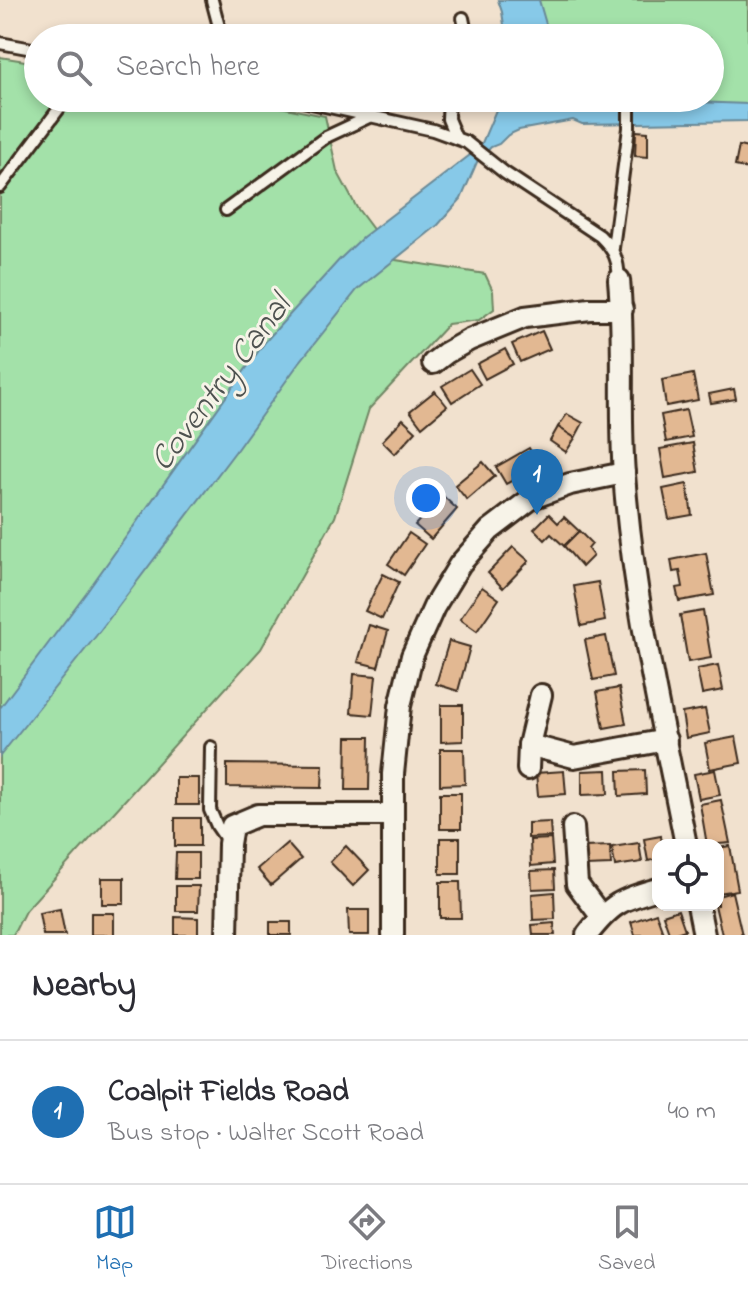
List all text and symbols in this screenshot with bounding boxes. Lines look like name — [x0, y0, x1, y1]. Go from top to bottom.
search box — [24, 24, 724, 112]
icon: search — [52, 46, 96, 90]
text: Search here — [116, 46, 260, 90]
water label: Coventry Canal — [139, 282, 308, 483]
pin: 1 — [511, 449, 563, 515]
your location — [406, 478, 446, 518]
map controls — [652, 839, 724, 911]
button: locate — [652, 839, 724, 911]
text: Nearby — [32, 962, 136, 1012]
text: Coalpit Fields Road — [108, 1071, 349, 1115]
text: 1 — [54, 1093, 62, 1131]
text: 40 m — [667, 1093, 716, 1131]
text: Bus stop · Walter Scott Road — [108, 1115, 424, 1153]
tab: Map — [93, 1200, 137, 1280]
tab: Directions — [322, 1200, 413, 1280]
tab: Saved — [598, 1200, 655, 1280]

